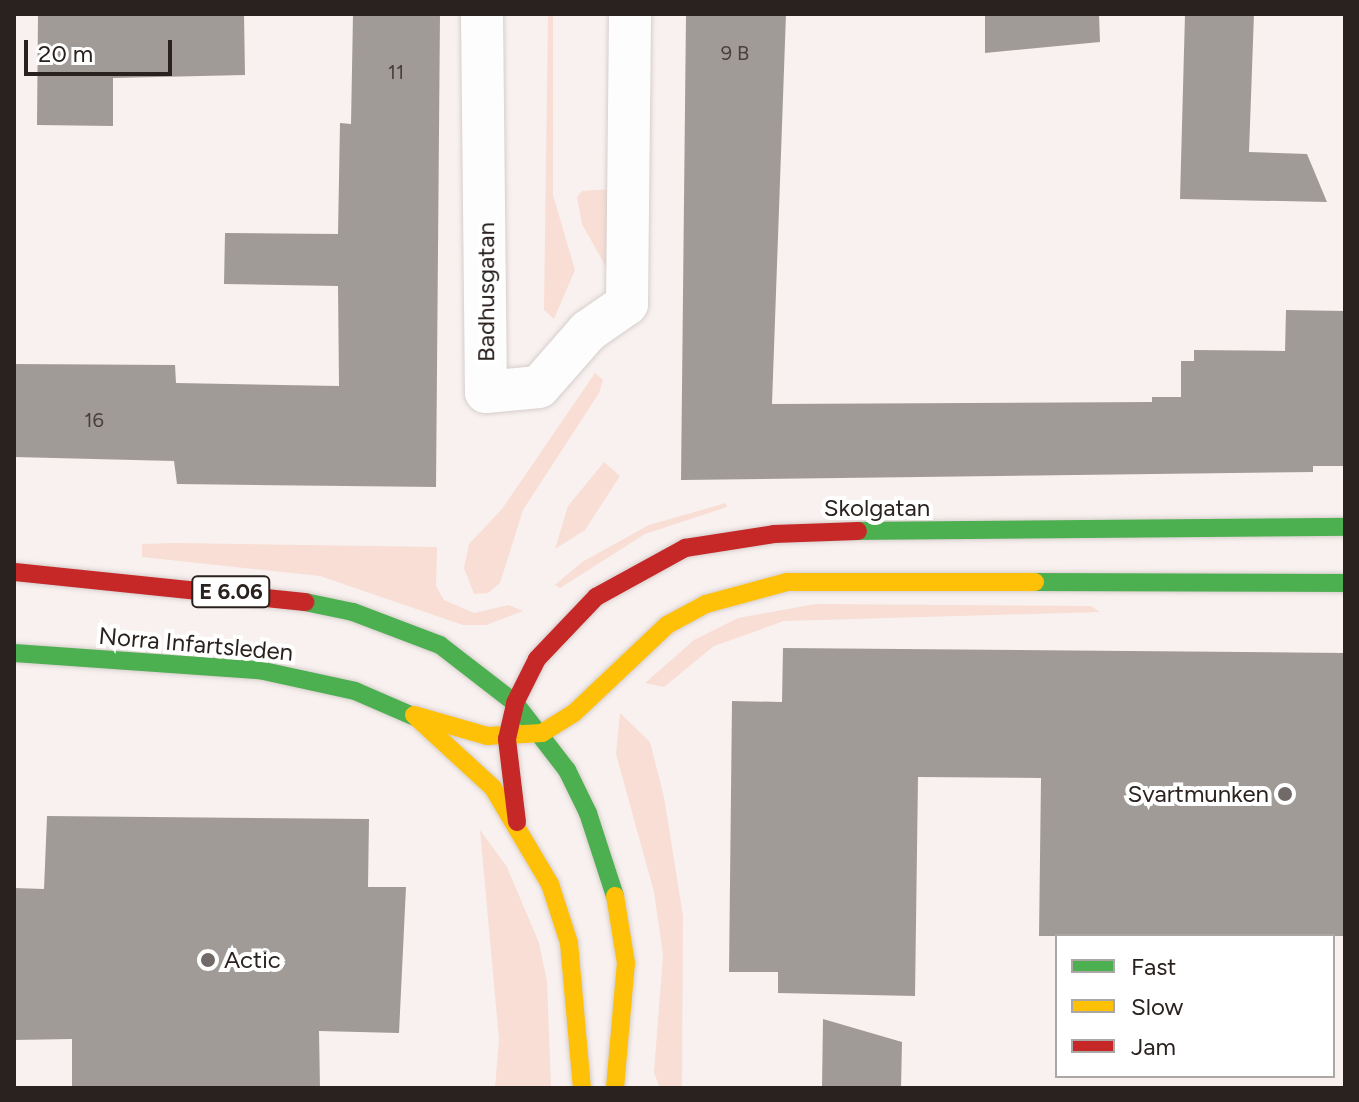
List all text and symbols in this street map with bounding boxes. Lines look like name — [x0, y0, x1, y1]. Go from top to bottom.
scale bar — [28, 24, 176, 74]
text: 20 m — [38, 39, 93, 68]
house number: 9 B — [721, 41, 749, 65]
house number: 11 — [388, 60, 404, 84]
street label: Badhusgatan — [472, 222, 500, 362]
house number: 16 — [84, 408, 104, 432]
street label: Skolgatan — [824, 494, 930, 522]
road number: E 6.06 — [191, 574, 271, 610]
street label: Norra Infartsleden — [98, 621, 294, 667]
place label: Svartmunken — [1128, 780, 1269, 808]
marker: Svartmunken — [1276, 785, 1294, 803]
legend — [1055, 934, 1335, 1078]
place label: Actic — [224, 946, 281, 974]
marker: Actic — [199, 951, 217, 969]
text: Fast — [1131, 952, 1176, 981]
text: Slow — [1131, 992, 1183, 1021]
text: Jam — [1131, 1032, 1176, 1061]

